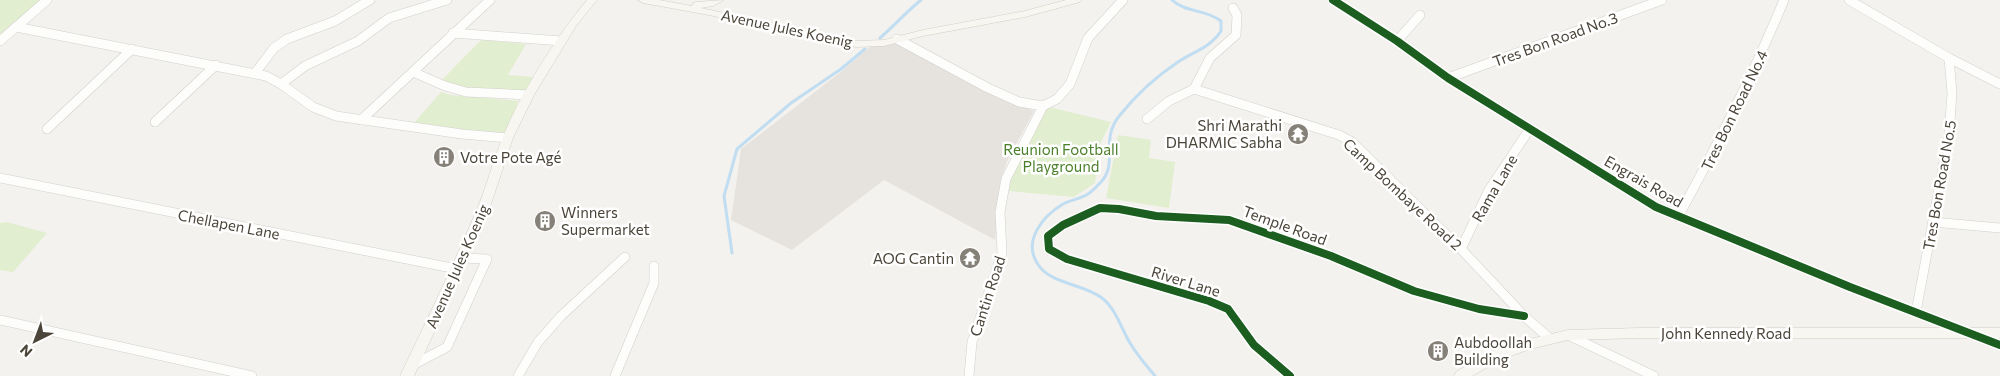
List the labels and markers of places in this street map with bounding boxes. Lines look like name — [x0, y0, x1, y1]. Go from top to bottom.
place label: Shri Marathi DHARMIC Sabha — [1166, 116, 1282, 151]
temple icon: Shri Marathi DHARMIC Sabha — [1286, 122, 1310, 146]
building icon: Votre Pote Agé — [432, 145, 456, 169]
place label: Votre Pote Agé — [460, 148, 562, 166]
place label: Winners Supermarket — [561, 203, 650, 238]
building icon: Winners Supermarket — [533, 209, 557, 233]
temple icon: AOG Cantin — [958, 246, 982, 270]
place label: AOG Cantin — [873, 249, 954, 267]
place label: Aubdoollah Building — [1454, 333, 1532, 368]
building icon: Aubdoollah Building — [1426, 339, 1450, 363]

